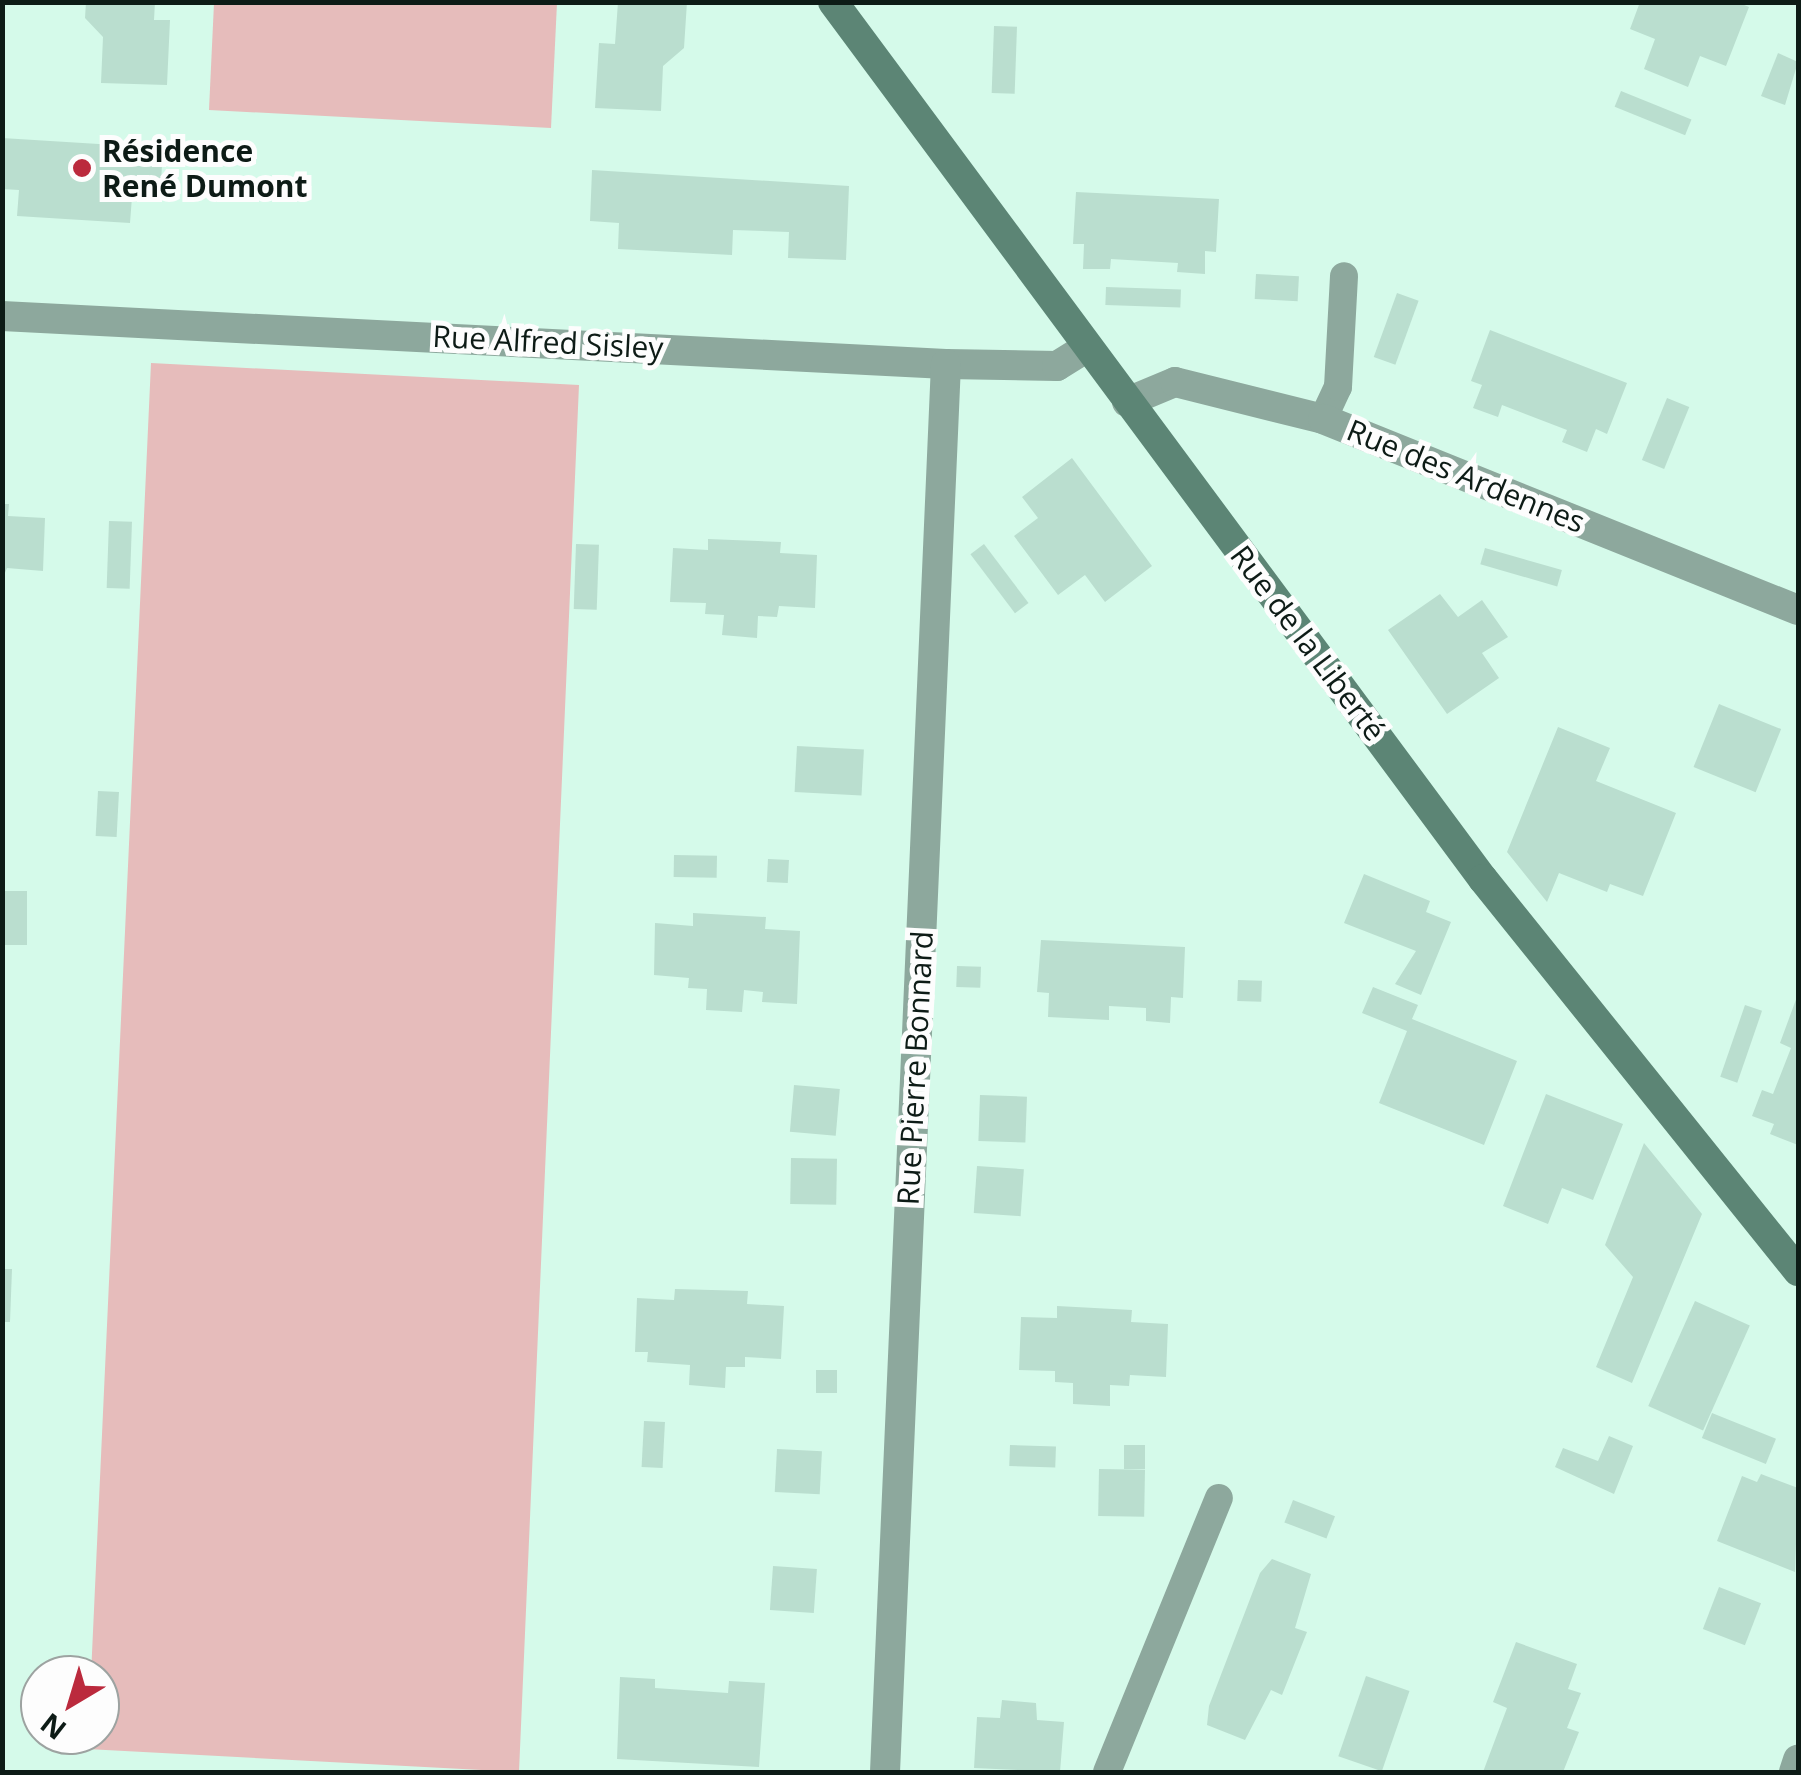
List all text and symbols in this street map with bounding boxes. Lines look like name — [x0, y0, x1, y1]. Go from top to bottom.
place label: Résidence René Dumont — [102, 133, 307, 204]
marker: Résidence René Dumont — [71, 157, 93, 179]
street label: Rue Alfred Sisley — [432, 318, 664, 366]
street label: Rue des Ardennes — [1342, 412, 1590, 540]
street label: Rue de la Liberté — [1223, 538, 1393, 748]
street label: Rue Pierre Bonnard — [890, 930, 940, 1206]
north arrow — [20, 1655, 120, 1755]
text: N — [32, 1705, 73, 1749]

